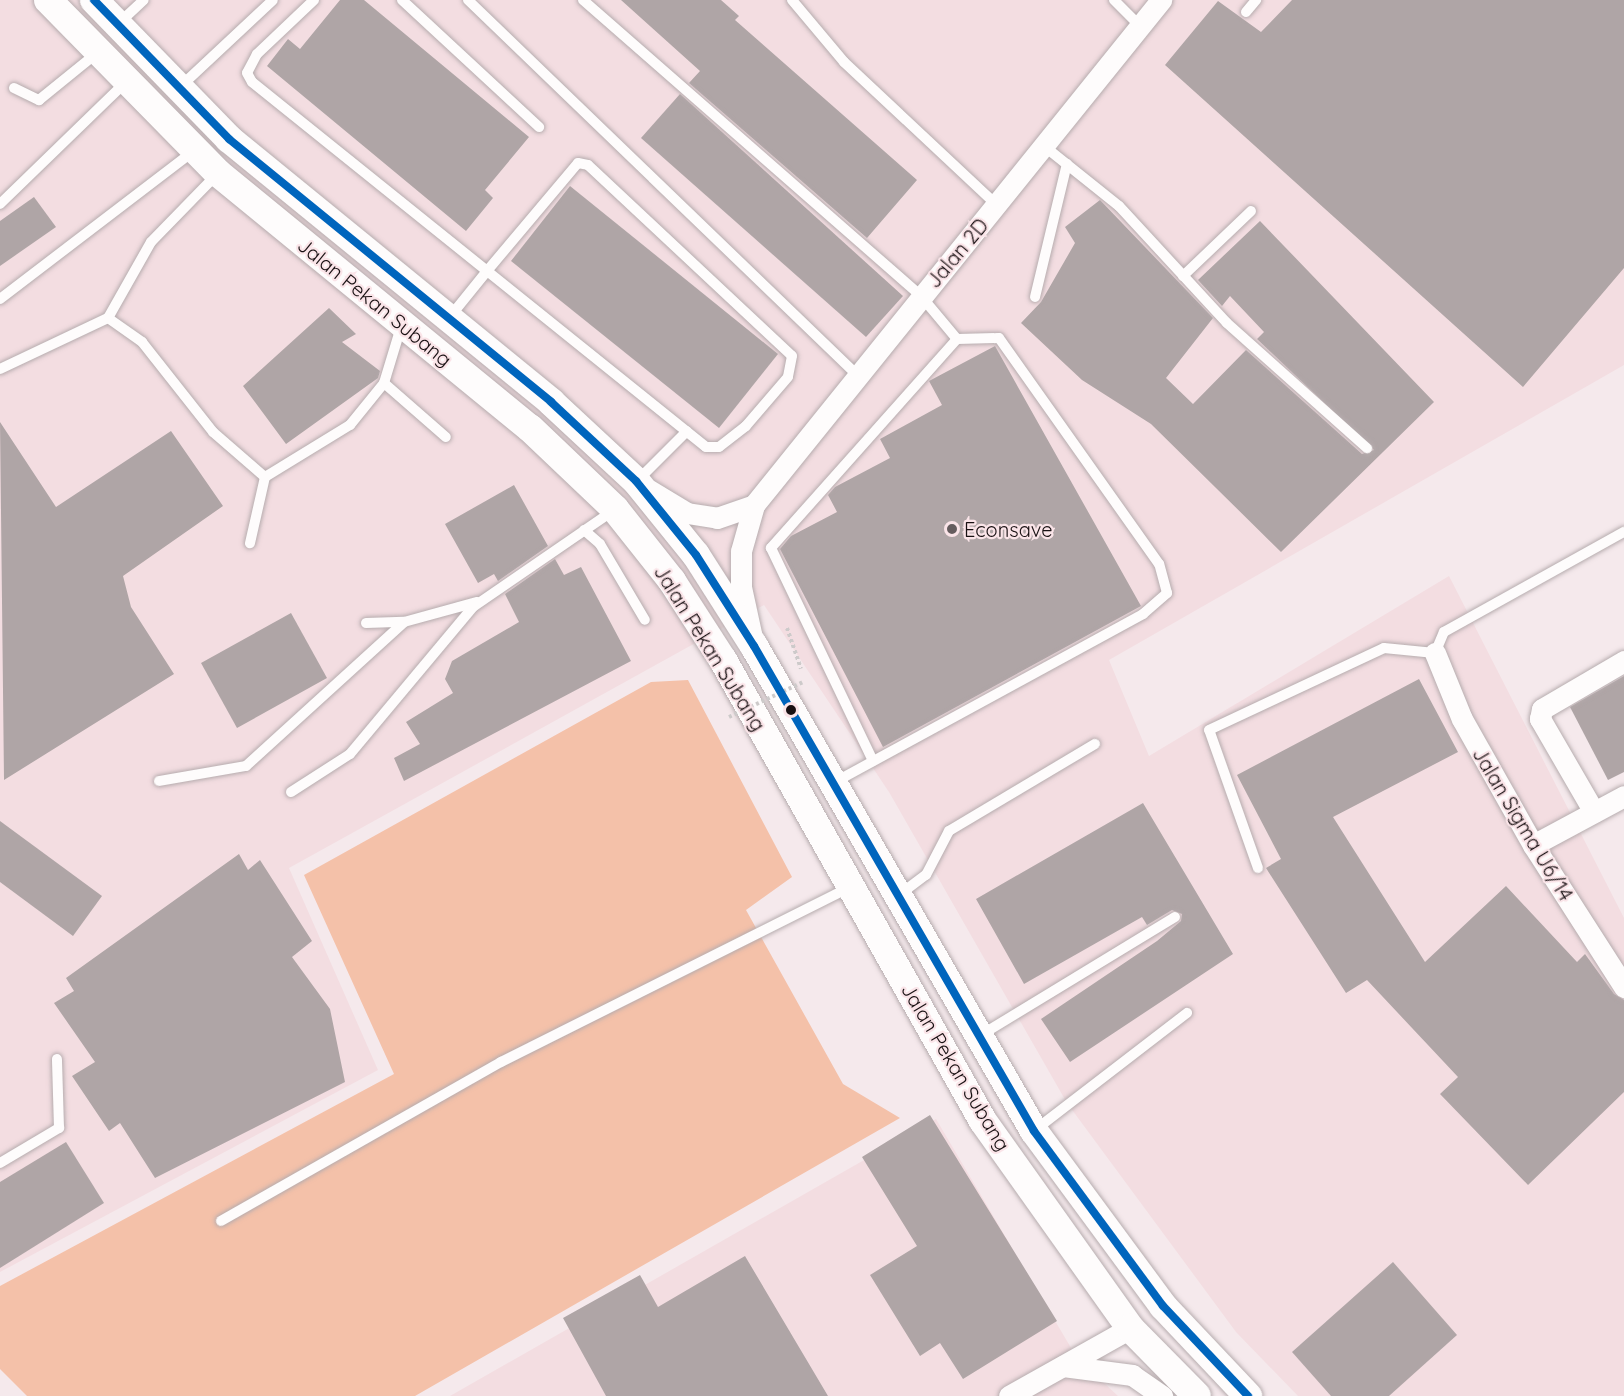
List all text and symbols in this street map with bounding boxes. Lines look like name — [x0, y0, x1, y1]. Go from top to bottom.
street label: Jalan 2D — [921, 214, 993, 292]
street label: Jalan Pekan Subang — [293, 233, 457, 371]
place label: Econsave — [964, 517, 1052, 541]
marker: Econsave — [945, 522, 959, 536]
street label: Jalan Pekan Subang — [649, 561, 771, 735]
unlabelled marker — [785, 704, 797, 716]
street label: Jalan Sigma U6/14 — [1468, 743, 1578, 905]
street label: Jalan Pekan Subang — [897, 979, 1015, 1155]

